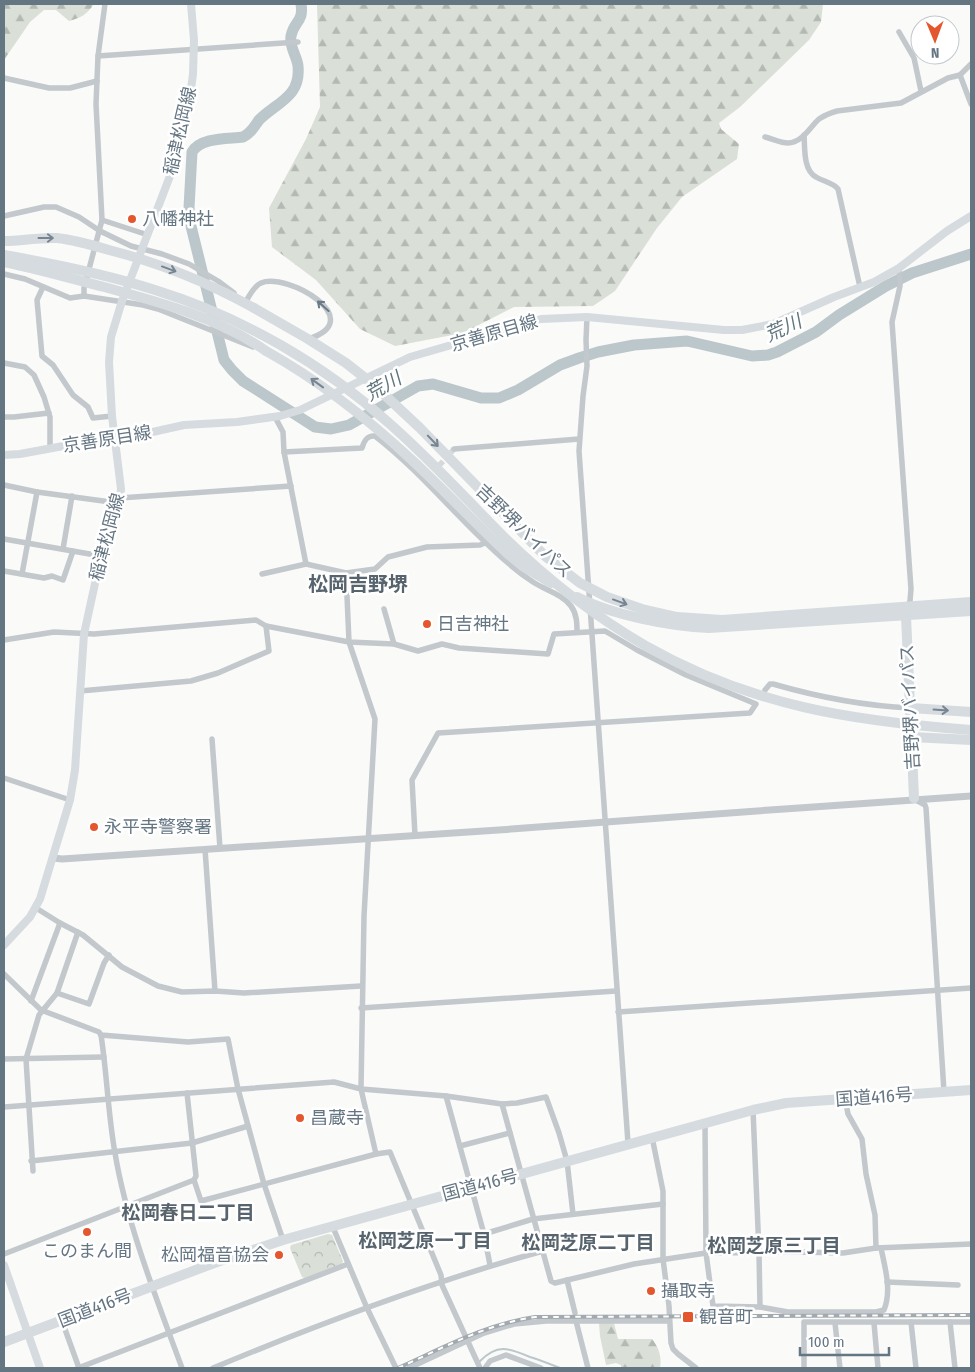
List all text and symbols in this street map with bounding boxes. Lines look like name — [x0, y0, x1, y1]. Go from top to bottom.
north arrow — [910, 15, 960, 65]
text: N — [931, 44, 940, 61]
street label: 稲津松岡線 — [159, 85, 201, 177]
place label: 八幡神社 — [142, 208, 214, 230]
marker: 八幡神社 — [126, 213, 138, 225]
one-way arrow — [38, 233, 54, 243]
one-way arrow — [160, 265, 176, 274]
one-way arrow — [316, 300, 329, 311]
water label: 荒川 — [761, 309, 807, 346]
street label: 京善原目線 — [448, 310, 540, 356]
water label: 荒川 — [361, 366, 407, 405]
one-way arrow — [311, 377, 325, 388]
street label: 京善原目線 — [61, 421, 153, 457]
one-way arrow — [426, 435, 439, 447]
street label: 吉野堺バイパス — [471, 479, 577, 583]
street label: 稲津松岡線 — [85, 491, 129, 583]
district label: 松岡吉野堺 — [308, 572, 408, 596]
one-way arrow — [612, 598, 628, 607]
place label: 日吉神社 — [437, 613, 509, 635]
marker: 日吉神社 — [421, 618, 433, 630]
street label: 吉野堺バイパス — [896, 644, 924, 770]
one-way arrow — [933, 705, 949, 715]
place label: 永平寺警察署 — [104, 816, 212, 838]
marker: 永平寺警察署 — [88, 821, 100, 833]
street label: 国道416号 — [834, 1083, 914, 1111]
place label: 昌蔵寺 — [310, 1107, 364, 1129]
marker: 昌蔵寺 — [294, 1112, 306, 1124]
street label: 国道416号 — [440, 1164, 520, 1206]
district label: 松岡春日二丁目 — [121, 1201, 255, 1224]
marker: このまん間 — [81, 1226, 93, 1238]
district label: 松岡芝原一丁目 — [358, 1229, 492, 1252]
district label: 松岡芝原二丁目 — [521, 1231, 655, 1254]
district label: 松岡芝原三丁目 — [707, 1234, 841, 1257]
place label: このまん間 — [42, 1240, 132, 1262]
place label: 松岡福音協会 — [161, 1244, 269, 1266]
marker: 松岡福音協会 — [273, 1249, 285, 1261]
place label: 攝取寺 — [661, 1280, 715, 1302]
street label: 国道416号 — [55, 1284, 135, 1332]
marker: 攝取寺 — [645, 1285, 657, 1297]
place label: 観音町 — [699, 1306, 753, 1328]
marker: 観音町 — [681, 1310, 695, 1324]
scale bar — [800, 1324, 889, 1356]
text: 100 m — [808, 1333, 845, 1351]

